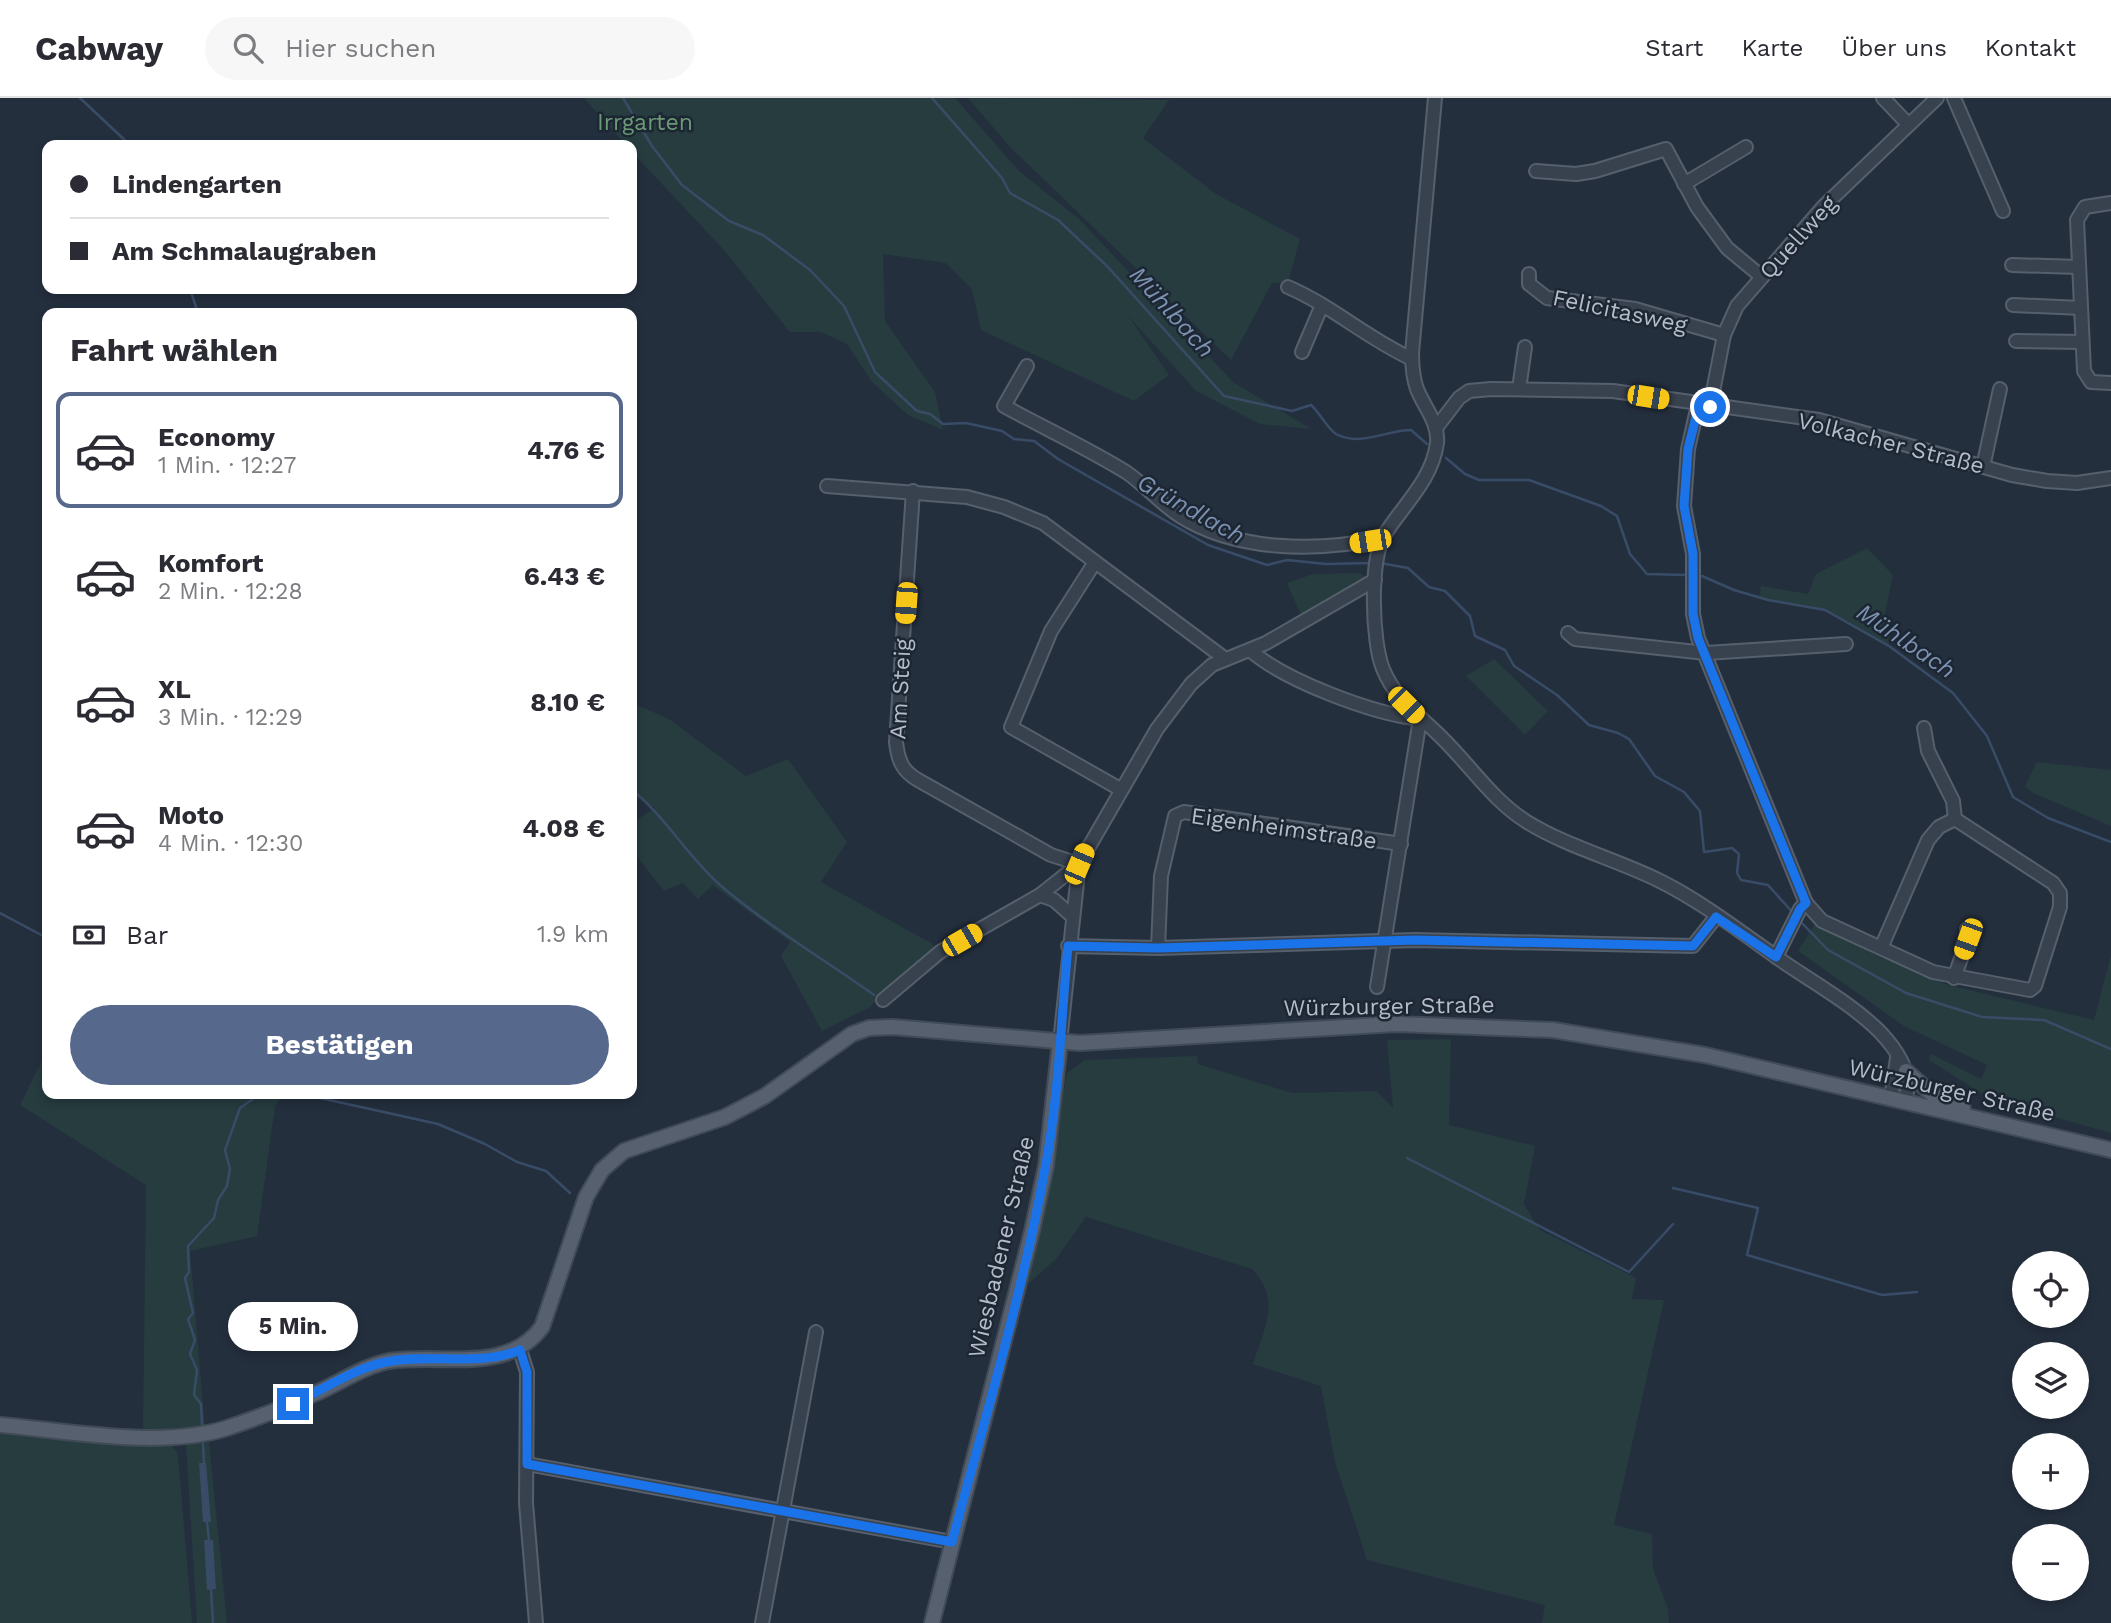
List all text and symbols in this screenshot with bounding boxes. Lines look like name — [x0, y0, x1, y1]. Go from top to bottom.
search box — [205, 17, 695, 80]
text: Cabway — [35, 29, 163, 68]
icon: search — [229, 29, 267, 67]
text: Hier suchen — [285, 33, 436, 63]
text: Start — [1645, 34, 1703, 62]
text: Karte — [1741, 34, 1803, 62]
text: Über uns — [1841, 34, 1947, 62]
text: Kontakt — [1985, 34, 2076, 62]
park label: Irrgarten — [597, 109, 693, 136]
text: Lindengarten — [112, 169, 282, 199]
street label: Quellweg — [1754, 190, 1843, 285]
text: Am Schmalaugraben — [112, 236, 377, 266]
water label: Mühlbach — [1124, 261, 1220, 363]
street label: Felicitasweg — [1550, 284, 1690, 339]
text: Fahrt wählen — [70, 331, 278, 369]
car — [1626, 383, 1671, 411]
route start — [1694, 391, 1726, 423]
street label: Volkacher Straße — [1795, 407, 1987, 480]
icon: car — [74, 419, 137, 482]
text: Economy — [158, 422, 275, 452]
text: 4.76 € — [527, 435, 605, 465]
text: 1 Min. · 12:27 — [158, 452, 296, 479]
water label: Gründlach — [1132, 468, 1250, 550]
car — [1348, 527, 1393, 555]
icon: car — [74, 545, 137, 608]
text: Komfort — [158, 548, 263, 578]
text: 6.43 € — [524, 561, 605, 591]
text: 2 Min. · 12:28 — [158, 578, 303, 605]
car — [895, 581, 918, 625]
water label: Mühlbach — [1851, 598, 1961, 684]
street label: Am Steig — [884, 637, 917, 740]
icon: car — [74, 671, 137, 734]
text: XL — [158, 674, 191, 704]
car — [1384, 683, 1429, 727]
text: 8.10 € — [530, 687, 605, 717]
text: 3 Min. · 12:29 — [158, 704, 303, 731]
icon: car — [74, 797, 137, 860]
text: Moto — [158, 800, 224, 830]
street label: Eigenheimstraße — [1189, 802, 1379, 855]
text: 4.08 € — [522, 813, 605, 843]
text: 4 Min. · 12:30 — [158, 830, 303, 857]
car — [1062, 841, 1097, 887]
icon: cash — [70, 916, 108, 954]
car — [1951, 916, 1986, 962]
text: Bar — [126, 920, 168, 950]
car — [939, 920, 986, 960]
text: 1.9 km — [537, 921, 609, 948]
street label: Würzburger Straße — [1283, 991, 1495, 1022]
button: Bestätigen — [70, 1005, 609, 1085]
street label: Würzburger Straße — [1846, 1054, 2058, 1127]
street label: Wiesbadener Straße — [963, 1134, 1040, 1361]
map controls — [2012, 1251, 2089, 1601]
button: locate — [2012, 1251, 2089, 1328]
callout: 5 Min. — [228, 1302, 358, 1352]
text: 5 Min. — [259, 1313, 327, 1340]
button: layers — [2012, 1342, 2089, 1419]
route end — [277, 1388, 309, 1420]
button: + — [2012, 1433, 2089, 1510]
button: − — [2012, 1524, 2089, 1601]

